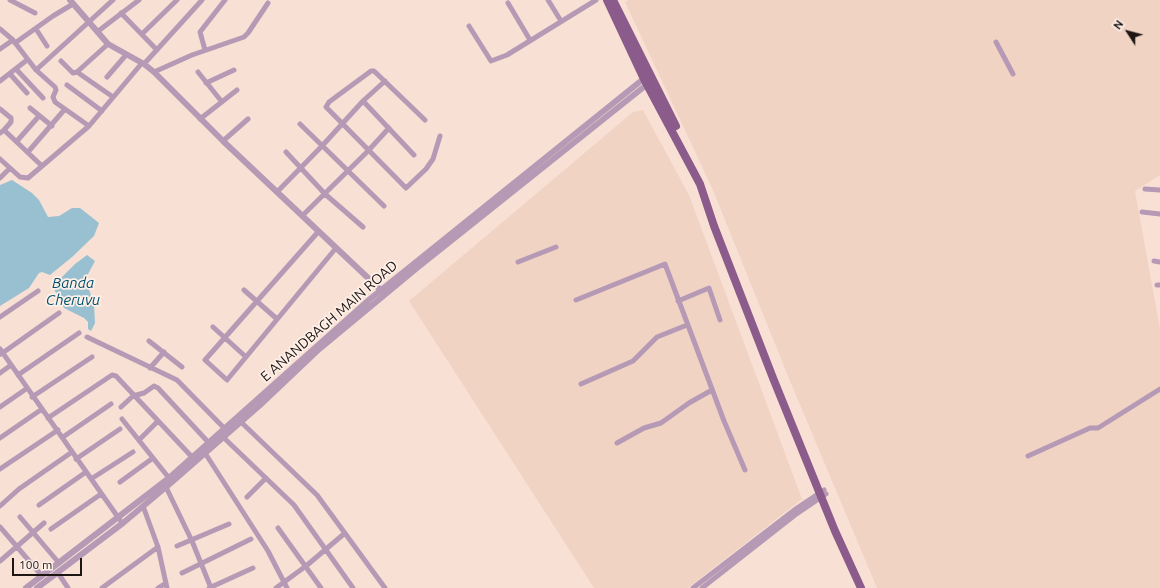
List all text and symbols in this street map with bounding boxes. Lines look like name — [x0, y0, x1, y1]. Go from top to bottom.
north arrow — [1108, 12, 1148, 52]
text: N — [1111, 18, 1126, 32]
street label: E ANANDBAGH MAIN ROAD — [257, 257, 401, 385]
water label: Banda Cheruvu — [46, 274, 100, 309]
scale bar — [14, 550, 84, 576]
text: 100 m — [19, 558, 52, 571]

